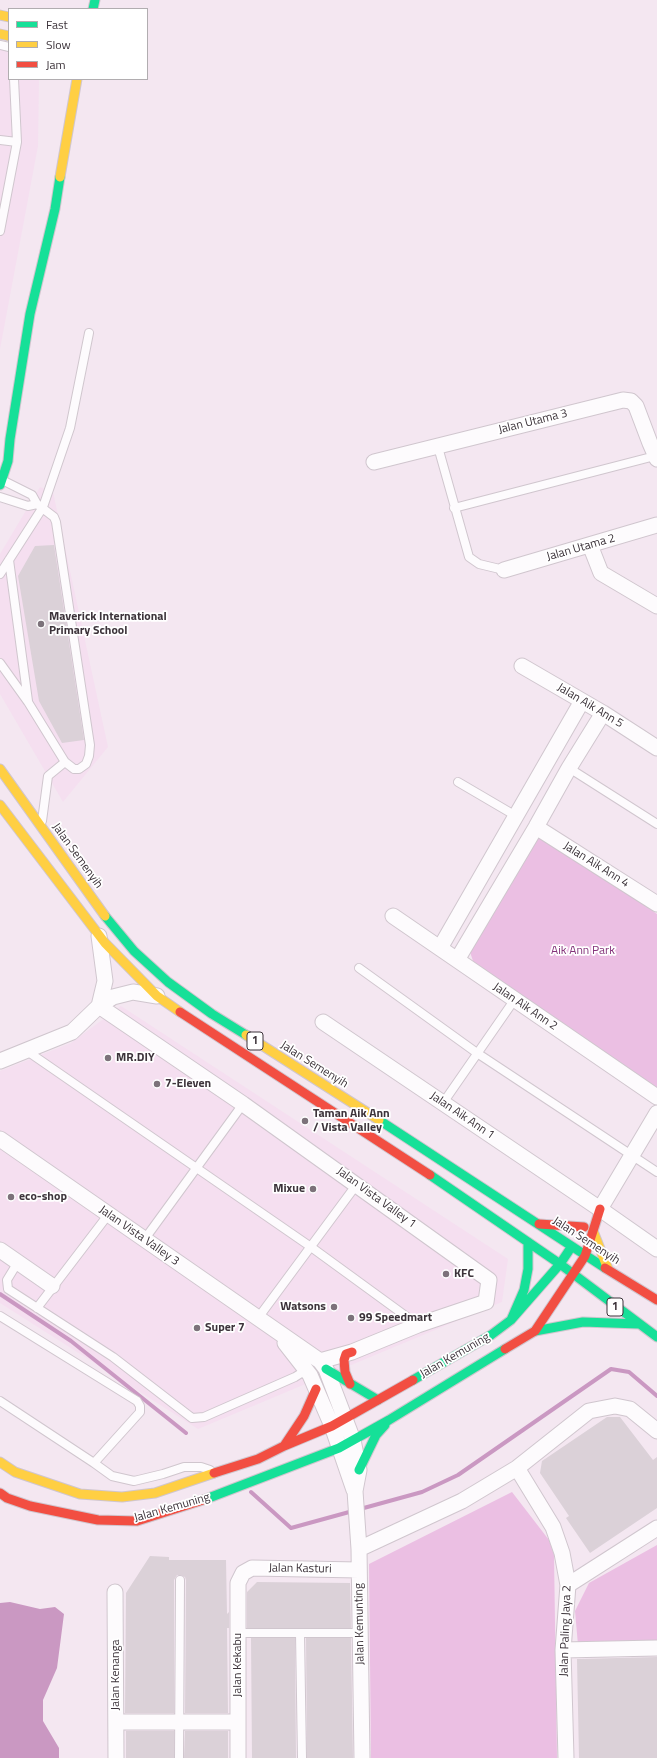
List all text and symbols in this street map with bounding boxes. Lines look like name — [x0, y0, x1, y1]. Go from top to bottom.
legend — [8, 8, 148, 80]
text: Fast — [46, 15, 68, 34]
text: Slow — [46, 35, 71, 54]
text: Jam — [46, 55, 66, 74]
street label: Jalan Utama 3 — [497, 406, 569, 438]
street label: Jalan Utama 2 — [545, 531, 617, 565]
place label: Maverick International Primary School — [49, 610, 167, 638]
marker: Maverick International Primary School — [36, 619, 46, 629]
street label: Jalan Aik Ann 5 — [554, 681, 626, 731]
street label: Jalan Semenyih — [48, 821, 106, 891]
street label: Jalan Aik Ann 4 — [560, 839, 632, 891]
park label: Aik Ann Park — [551, 944, 615, 958]
street label: Jalan Aik Ann 2 — [490, 980, 560, 1034]
road number: 1 — [247, 1032, 263, 1050]
street label: Jalan Semenyih — [277, 1038, 351, 1092]
place label: MR.DIY — [116, 1051, 155, 1065]
marker: MR.DIY — [103, 1053, 113, 1063]
place label: 7-Eleven — [165, 1077, 211, 1091]
marker: 7-Eleven — [152, 1079, 162, 1089]
street label: Jalan Aik Ann 1 — [427, 1089, 497, 1143]
place label: Taman Aik Ann / Vista Valley — [313, 1107, 390, 1135]
marker: Taman Aik Ann / Vista Valley — [300, 1116, 310, 1126]
street label: Jalan Vista Valley 1 — [333, 1164, 419, 1232]
place label: Mixue — [273, 1182, 305, 1196]
marker: Mixue — [308, 1184, 318, 1194]
place label: eco-shop — [19, 1190, 67, 1204]
marker: eco-shop — [6, 1192, 16, 1202]
street label: Jalan Vista Valley 3 — [96, 1203, 182, 1269]
street label: Jalan Semenyih — [550, 1214, 622, 1268]
place label: KFC — [454, 1267, 474, 1281]
marker: KFC — [441, 1269, 451, 1279]
road number: 1 — [607, 1298, 623, 1316]
place label: Watsons — [280, 1300, 326, 1314]
marker: Watsons — [329, 1302, 339, 1312]
place label: 99 Speedmart — [359, 1311, 432, 1325]
marker: 99 Speedmart — [346, 1313, 356, 1323]
place label: Super 7 — [205, 1321, 245, 1335]
marker: Super 7 — [192, 1323, 202, 1333]
street label: Jalan Kemuning — [418, 1330, 492, 1382]
street label: Jalan Kemuning — [132, 1490, 212, 1526]
street label: Jalan Kasturi — [268, 1561, 332, 1577]
street label: Jalan Kemunting — [352, 1583, 368, 1665]
street label: Jalan Paling Jaya 2 — [557, 1585, 575, 1677]
street label: Jalan Kekabu — [231, 1633, 245, 1697]
street label: Jalan Kenanga — [109, 1639, 123, 1711]

